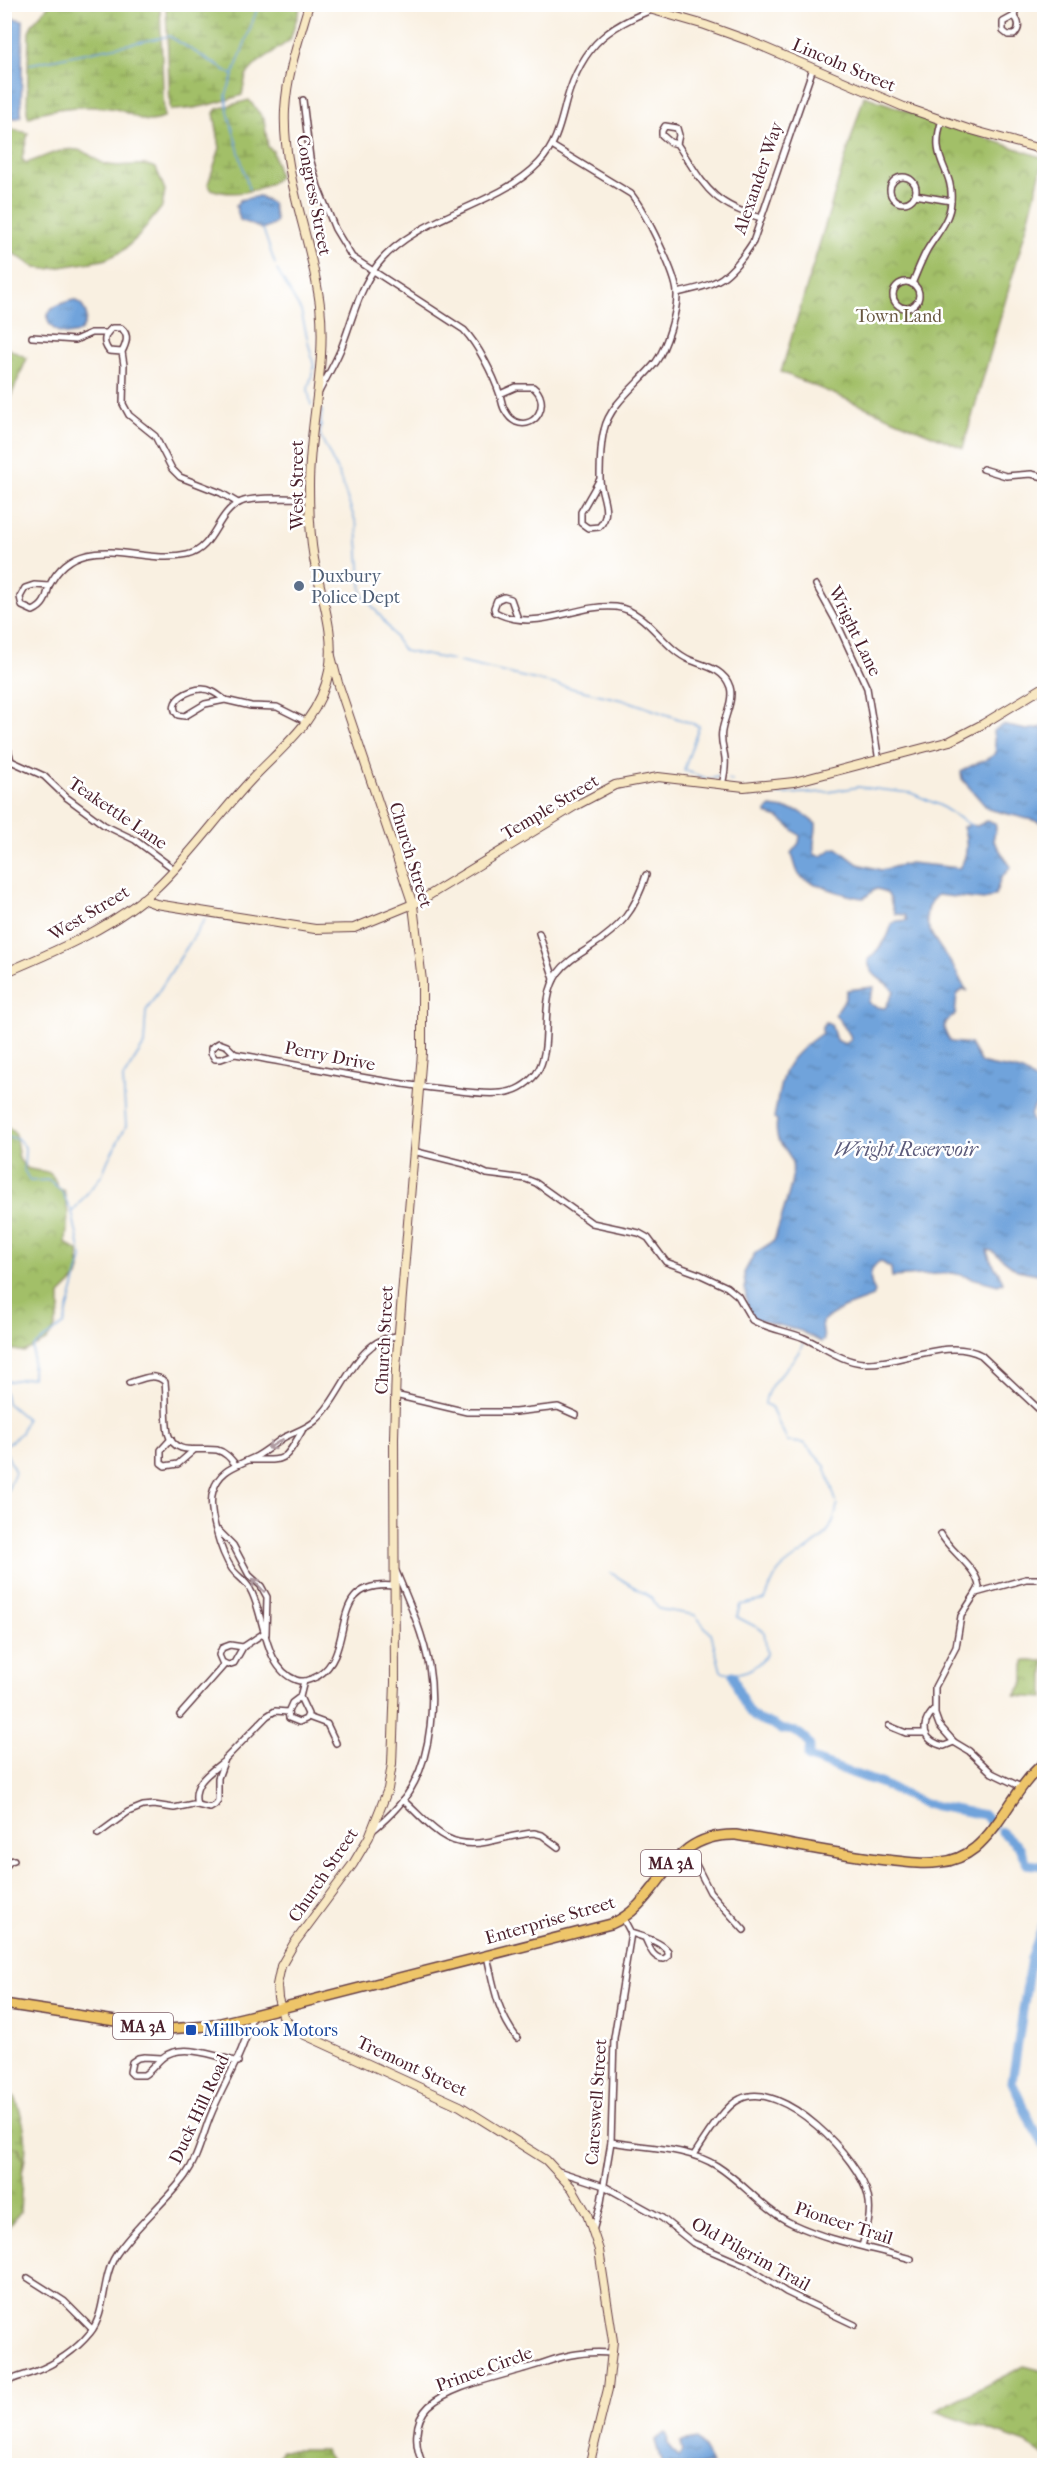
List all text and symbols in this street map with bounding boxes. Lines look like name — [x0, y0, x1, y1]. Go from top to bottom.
street label: Lincoln Street — [789, 34, 899, 97]
street label: Alexander Way — [729, 118, 788, 238]
street label: Congress Street — [292, 133, 336, 258]
park label: Town Land — [856, 306, 942, 327]
street label: West Street — [287, 440, 308, 531]
place label: Duxbury Police Dept — [311, 566, 401, 608]
marker: Duxbury Police Dept — [292, 579, 306, 593]
street label: Wright Lane — [823, 582, 885, 680]
street label: Temple Street — [498, 770, 603, 845]
street label: Teakettle Lane — [64, 773, 171, 854]
street label: Church Street — [385, 800, 437, 911]
street label: West Street — [44, 881, 134, 946]
street label: Perry Drive — [283, 1037, 377, 1076]
water label: Wright Reservoir — [834, 1138, 980, 1161]
street label: Church Street — [371, 1284, 398, 1395]
one-way arrow — [267, 1438, 284, 1450]
one-way arrow — [250, 1577, 265, 1592]
street label: Church Street — [284, 1824, 363, 1926]
road number: MA 3A — [641, 1850, 701, 1876]
street label: Enterprise Street — [483, 1892, 618, 1949]
road number: MA 3A — [113, 2013, 173, 2039]
place label: Millbrook Motors — [203, 2020, 338, 2041]
marker: Millbrook Motors — [184, 2023, 198, 2037]
street label: Tremont Street — [353, 2032, 471, 2101]
street label: Careswell Street — [582, 2038, 611, 2166]
street label: Duck Hill Road — [165, 2051, 234, 2167]
street label: Pioneer Trail — [792, 2198, 896, 2249]
street label: Old Pilgrim Trail — [688, 2213, 814, 2296]
street label: Prince Circle — [433, 2342, 535, 2397]

